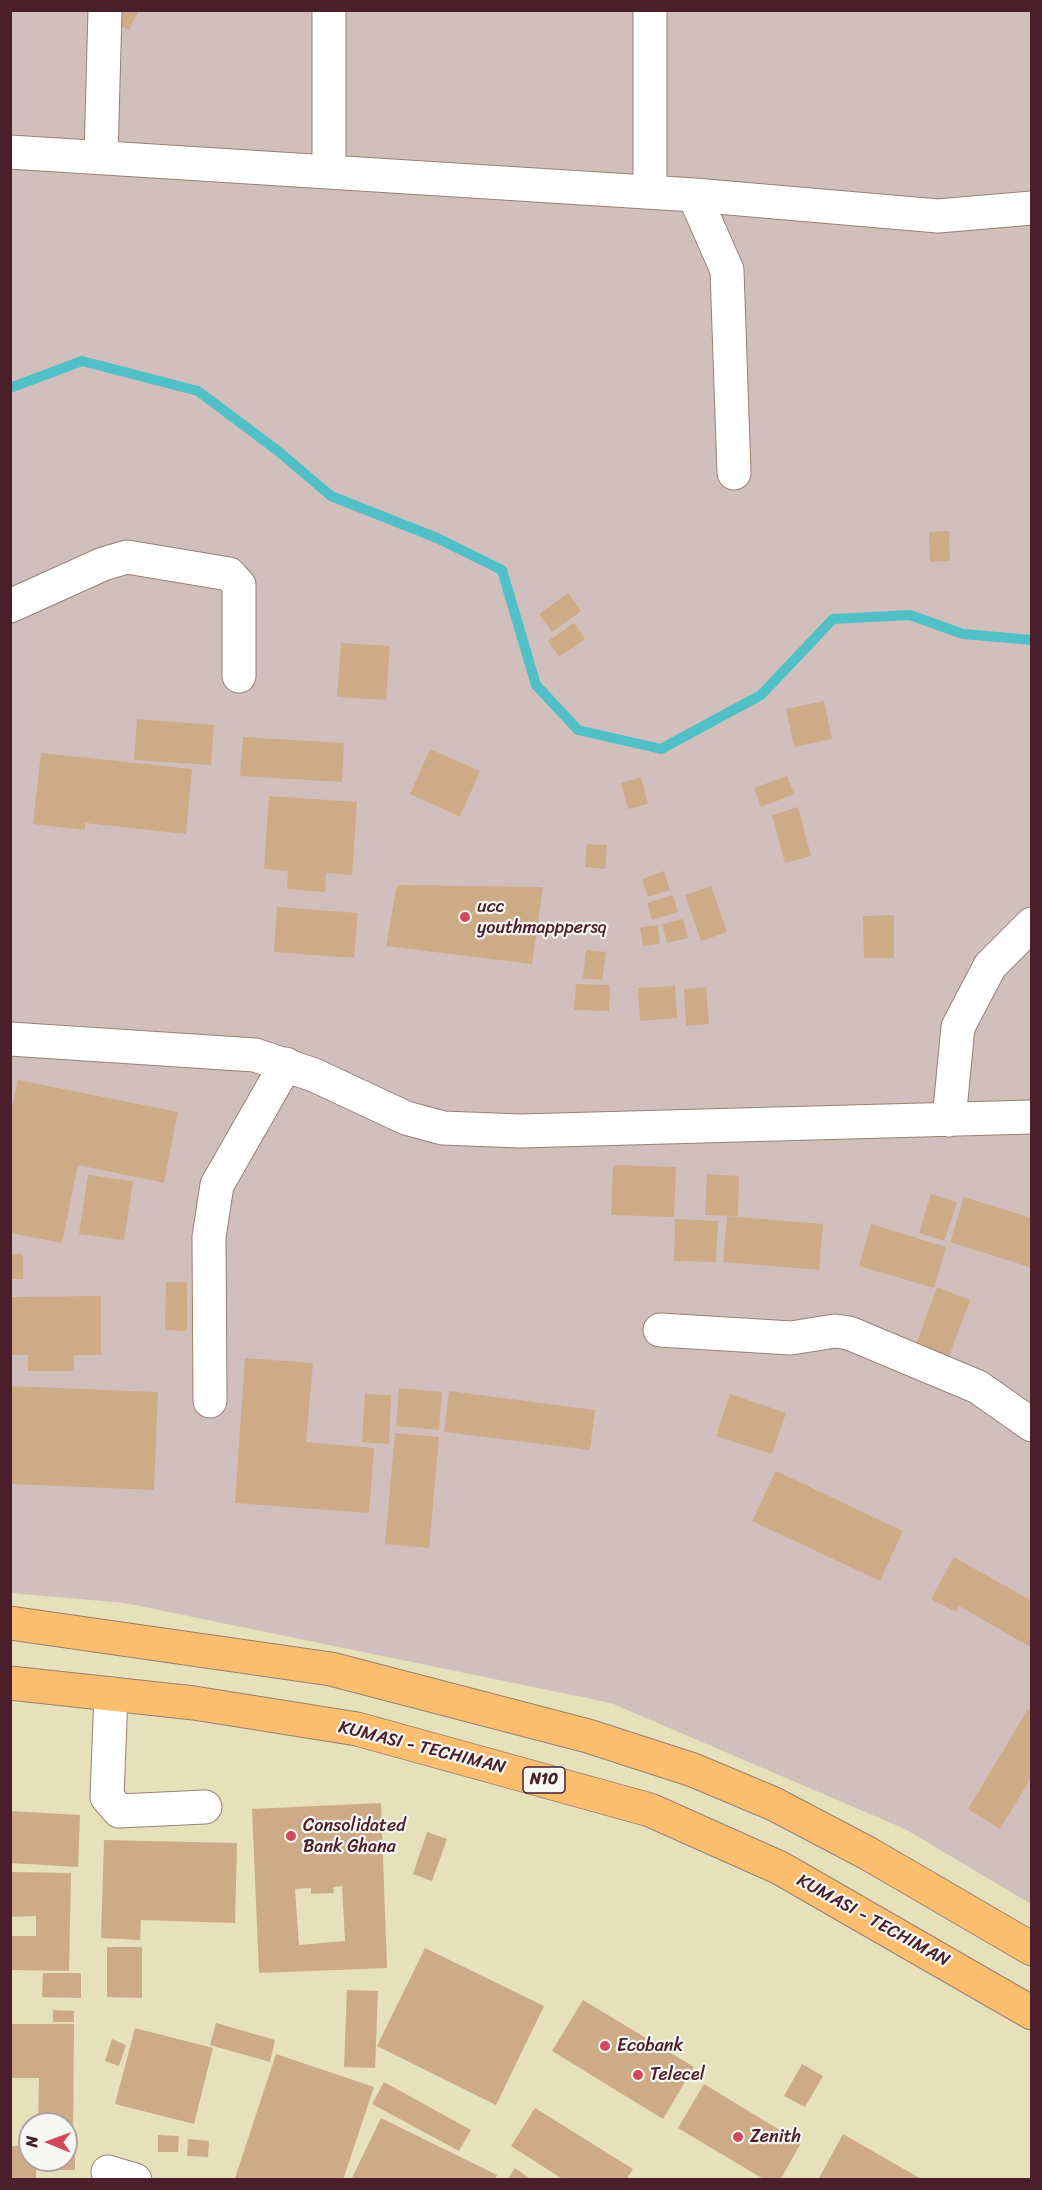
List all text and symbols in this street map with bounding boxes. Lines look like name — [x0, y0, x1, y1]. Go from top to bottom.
place label: ucc youthmapppersq — [477, 896, 607, 938]
marker: ucc youthmapppersq — [458, 910, 472, 924]
street label: KUMASI - TECHIMAN — [336, 1717, 508, 1779]
road number: N10 — [523, 1767, 565, 1793]
place label: Consolidated Bank Ghana — [303, 1815, 406, 1858]
marker: Consolidated Bank Ghana — [284, 1829, 298, 1843]
street label: KUMASI - TECHIMAN — [793, 1870, 953, 1972]
place label: Ecobank — [617, 2035, 683, 2057]
marker: Ecobank — [598, 2039, 612, 2053]
place label: Telecel — [650, 2064, 705, 2086]
marker: Telecel — [631, 2068, 645, 2082]
north arrow — [18, 2112, 78, 2172]
place label: Zenith — [750, 2126, 801, 2148]
marker: Zenith — [731, 2130, 745, 2144]
text: N — [17, 2136, 46, 2148]

